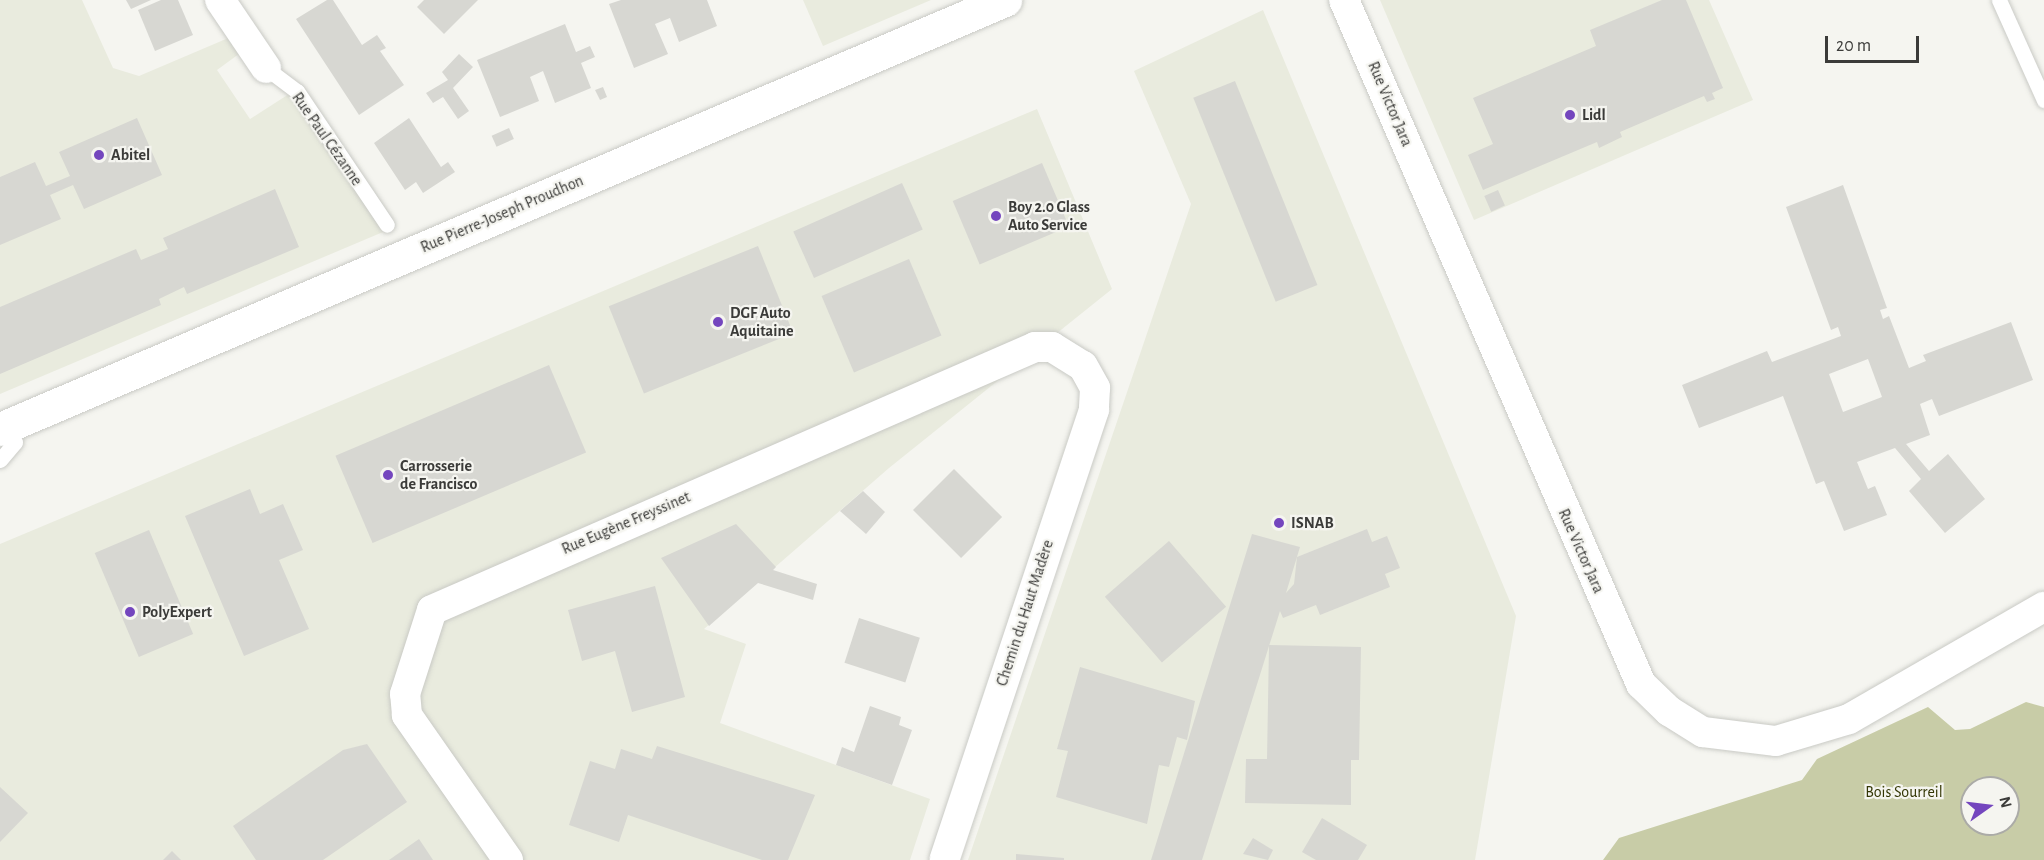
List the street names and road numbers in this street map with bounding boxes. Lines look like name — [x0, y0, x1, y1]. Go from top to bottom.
street label: Rue Victor Jara — [1363, 59, 1417, 149]
street label: Rue Paul Cézanne — [288, 89, 366, 189]
street label: Rue Pierre-Joseph Proudhon — [418, 171, 586, 257]
street label: Rue Eugène Freyssinet — [559, 487, 693, 559]
street label: Rue Victor Jara — [1554, 506, 1608, 596]
street label: Chemin du Haut Madère — [992, 537, 1058, 689]

